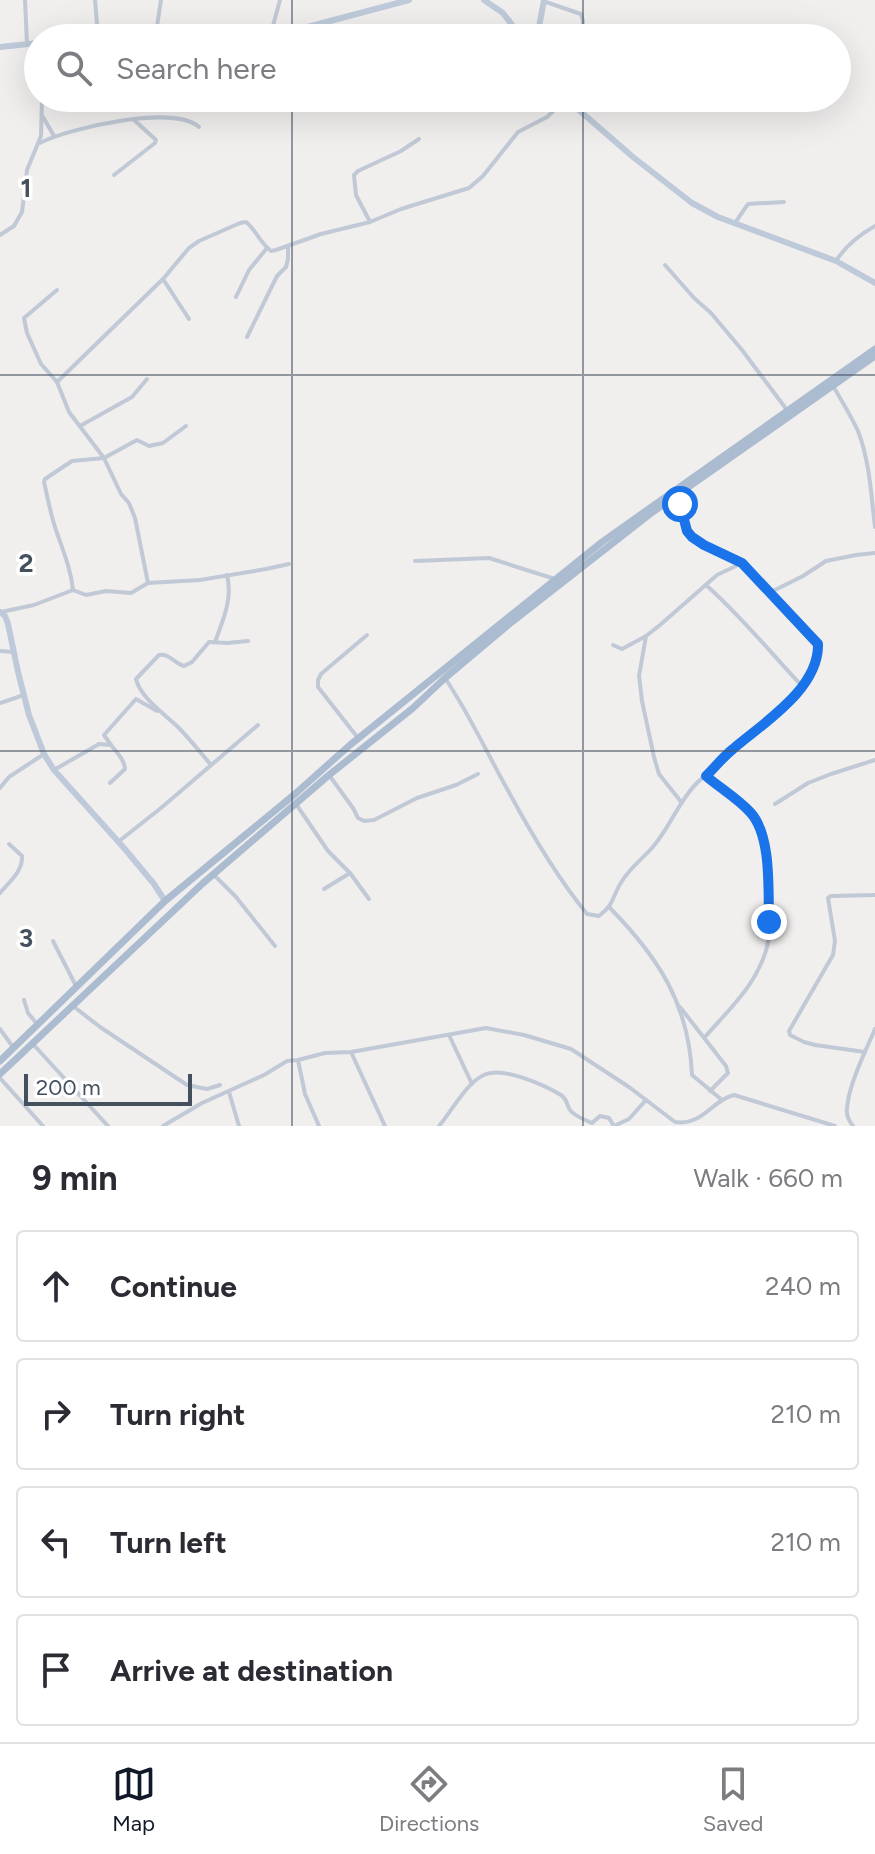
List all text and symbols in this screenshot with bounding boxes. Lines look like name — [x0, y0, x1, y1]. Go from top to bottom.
search box — [24, 24, 851, 112]
icon: search — [52, 46, 96, 90]
text: Search here — [116, 50, 276, 87]
text: 1 — [21, 172, 31, 204]
route start — [662, 486, 698, 522]
text: 2 — [18, 547, 34, 579]
route end — [751, 904, 787, 940]
text: 3 — [19, 922, 33, 954]
scale bar — [24, 1070, 192, 1106]
text: 200 m — [36, 1074, 101, 1101]
text: 9 min — [32, 1158, 118, 1199]
text: Walk · 660 m — [693, 1162, 843, 1194]
icon: ahead — [34, 1264, 78, 1308]
text: Continue — [110, 1268, 237, 1305]
text: 240 m — [765, 1270, 841, 1302]
icon: right — [34, 1392, 78, 1436]
text: Turn right — [110, 1396, 245, 1433]
text: 210 m — [771, 1398, 841, 1430]
icon: left — [34, 1520, 78, 1564]
text: Turn left — [110, 1524, 227, 1561]
text: 210 m — [771, 1526, 841, 1558]
icon: arrive — [34, 1648, 78, 1692]
text: Arrive at destination — [110, 1652, 393, 1689]
tab: Map — [112, 1762, 156, 1837]
tab: Directions — [379, 1762, 479, 1837]
tab: Saved — [703, 1762, 763, 1837]

